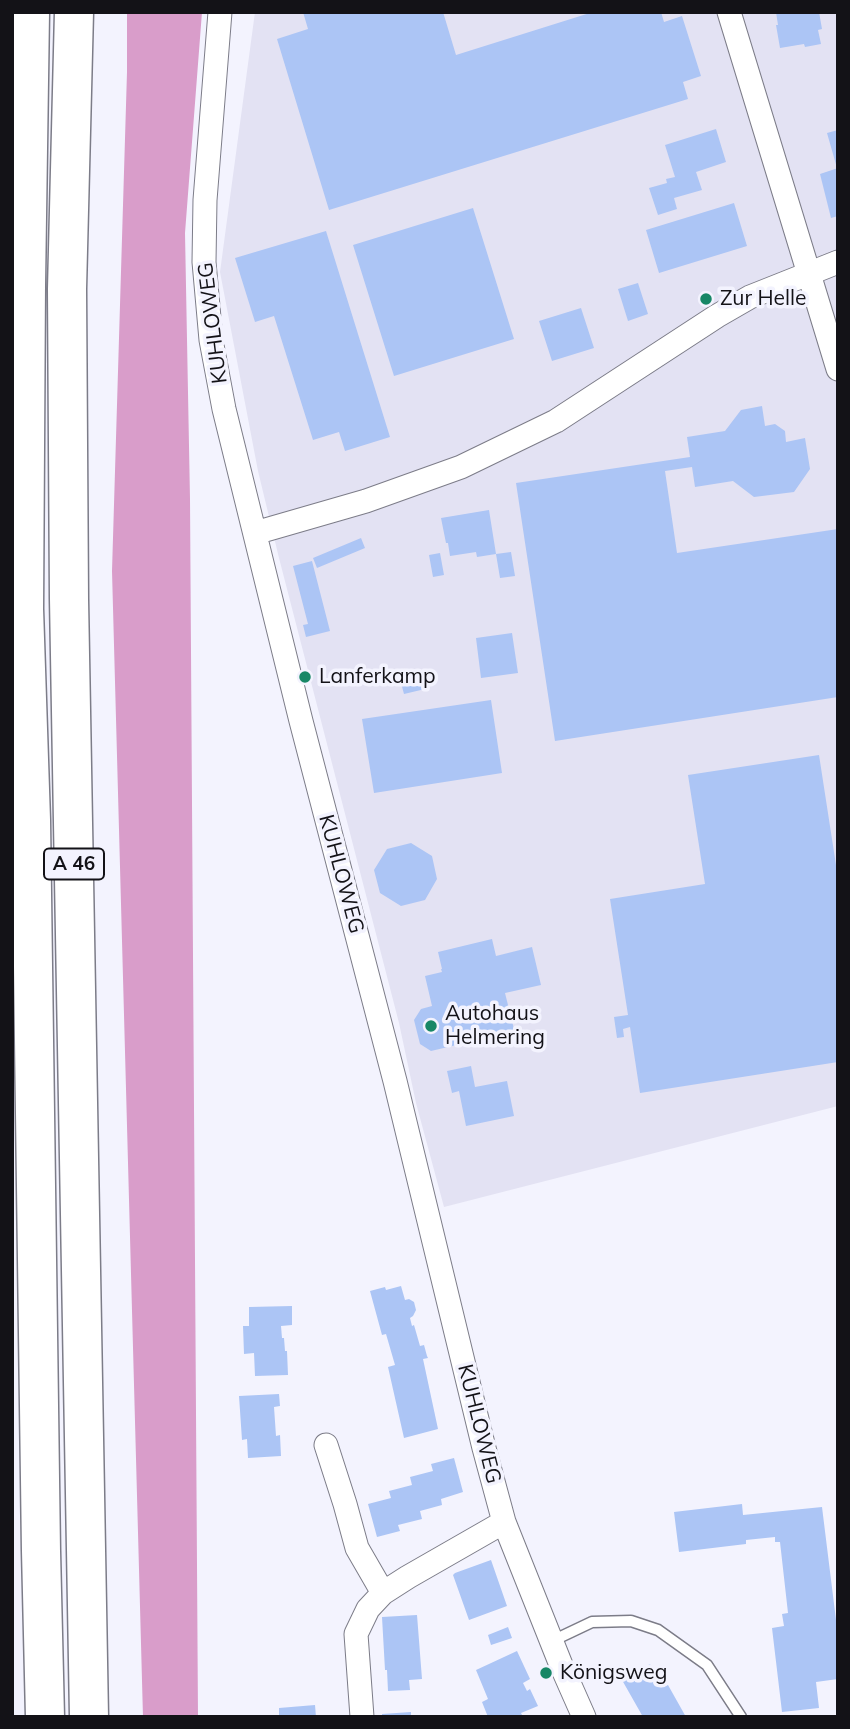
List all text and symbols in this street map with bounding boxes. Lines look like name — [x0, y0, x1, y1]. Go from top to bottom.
street label: KUHLOWEG — [193, 261, 233, 385]
place label: Zur Helle — [720, 286, 806, 312]
marker: Zur Helle — [698, 291, 714, 307]
place label: Lanferkamp — [319, 664, 436, 690]
marker: Lanferkamp — [297, 669, 313, 685]
street label: KUHLOWEG — [313, 812, 369, 936]
road number: A 46 — [44, 848, 104, 880]
place label: Autohaus Helmering — [445, 1001, 545, 1051]
marker: Autohaus Helmering — [423, 1018, 439, 1034]
street label: KUHLOWEG — [452, 1362, 506, 1486]
place label: Königsweg — [560, 1660, 667, 1686]
marker: Königsweg — [538, 1665, 554, 1681]

